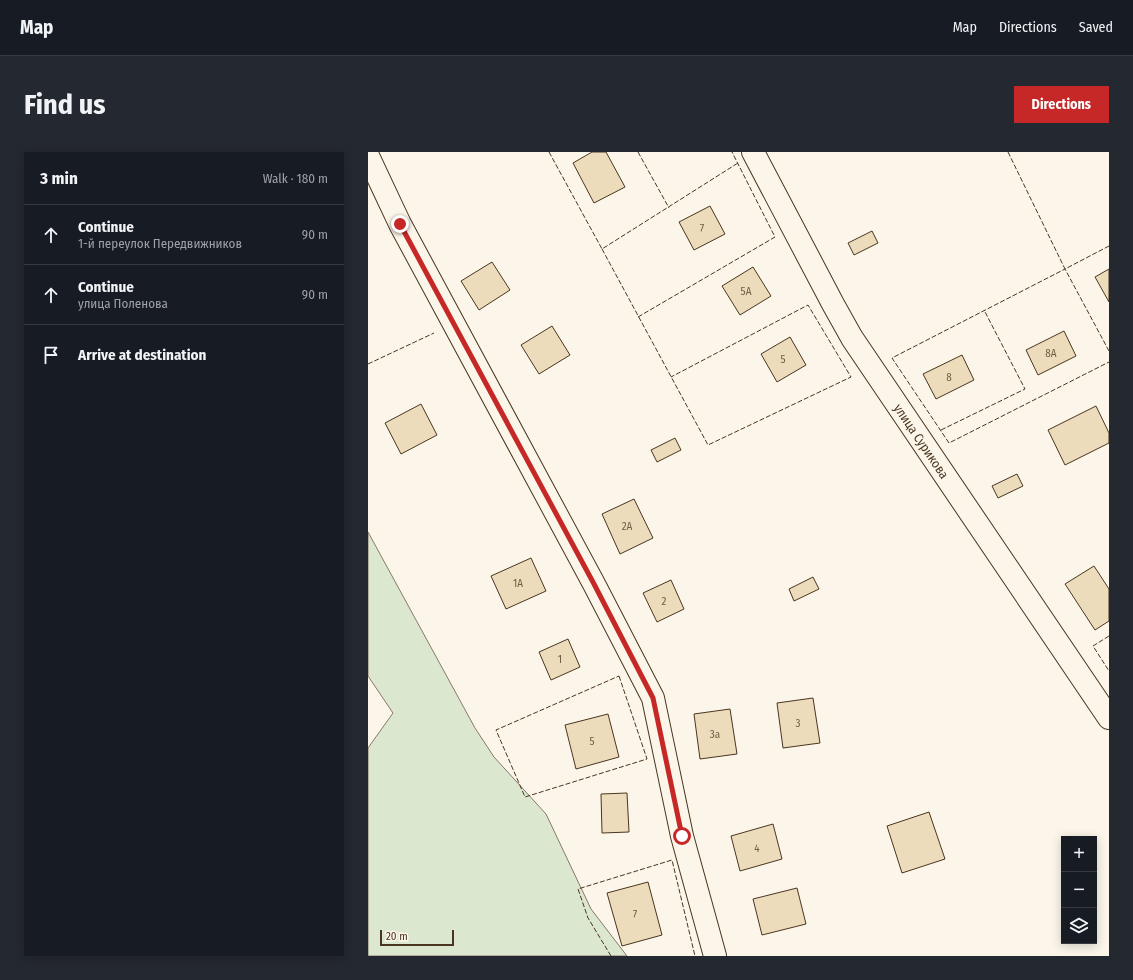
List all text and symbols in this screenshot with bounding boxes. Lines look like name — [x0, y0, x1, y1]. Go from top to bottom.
text: Map — [20, 16, 53, 39]
text: Map — [953, 19, 977, 36]
text: Directions — [999, 19, 1057, 36]
text: Saved — [1079, 19, 1113, 36]
button: Directions — [1014, 86, 1109, 123]
text: Find us — [24, 88, 106, 121]
text: 3 min — [40, 168, 78, 189]
text: Walk · 180 m — [263, 171, 328, 186]
route end — [391, 215, 409, 233]
text: Continue — [78, 218, 134, 236]
house number: 7 — [700, 222, 705, 235]
icon: ahead — [40, 224, 62, 246]
text: 90 m — [302, 227, 328, 242]
text: 1-й переулок Передвижников — [78, 236, 242, 251]
text: Continue — [78, 278, 134, 296]
icon: ahead — [40, 284, 62, 306]
house number: 5А — [741, 285, 752, 298]
text: 90 m — [302, 287, 328, 302]
text: улица Поленова — [78, 296, 168, 311]
icon: arrive — [40, 344, 62, 366]
text: Arrive at destination — [78, 346, 206, 364]
house number: 8А — [1045, 347, 1057, 360]
house number: 5 — [780, 353, 786, 366]
house number: 8 — [946, 371, 952, 384]
street label: улица Сурикова — [891, 401, 952, 481]
house number: 2А — [622, 520, 633, 533]
house number: 1А — [513, 577, 523, 590]
house number: 2 — [662, 595, 667, 608]
house number: 1 — [558, 653, 562, 666]
house number: 3 — [796, 717, 801, 730]
house number: 3а — [710, 728, 720, 741]
house number: 5 — [589, 735, 595, 748]
route start — [673, 827, 691, 845]
map controls — [1061, 836, 1097, 944]
button: + — [1061, 836, 1097, 872]
house number: 4 — [754, 842, 760, 855]
button: − — [1061, 872, 1097, 908]
house number: 7 — [633, 908, 638, 921]
button: layers — [1061, 908, 1097, 944]
scale bar — [380, 928, 454, 947]
text: 20 m — [386, 930, 408, 943]

